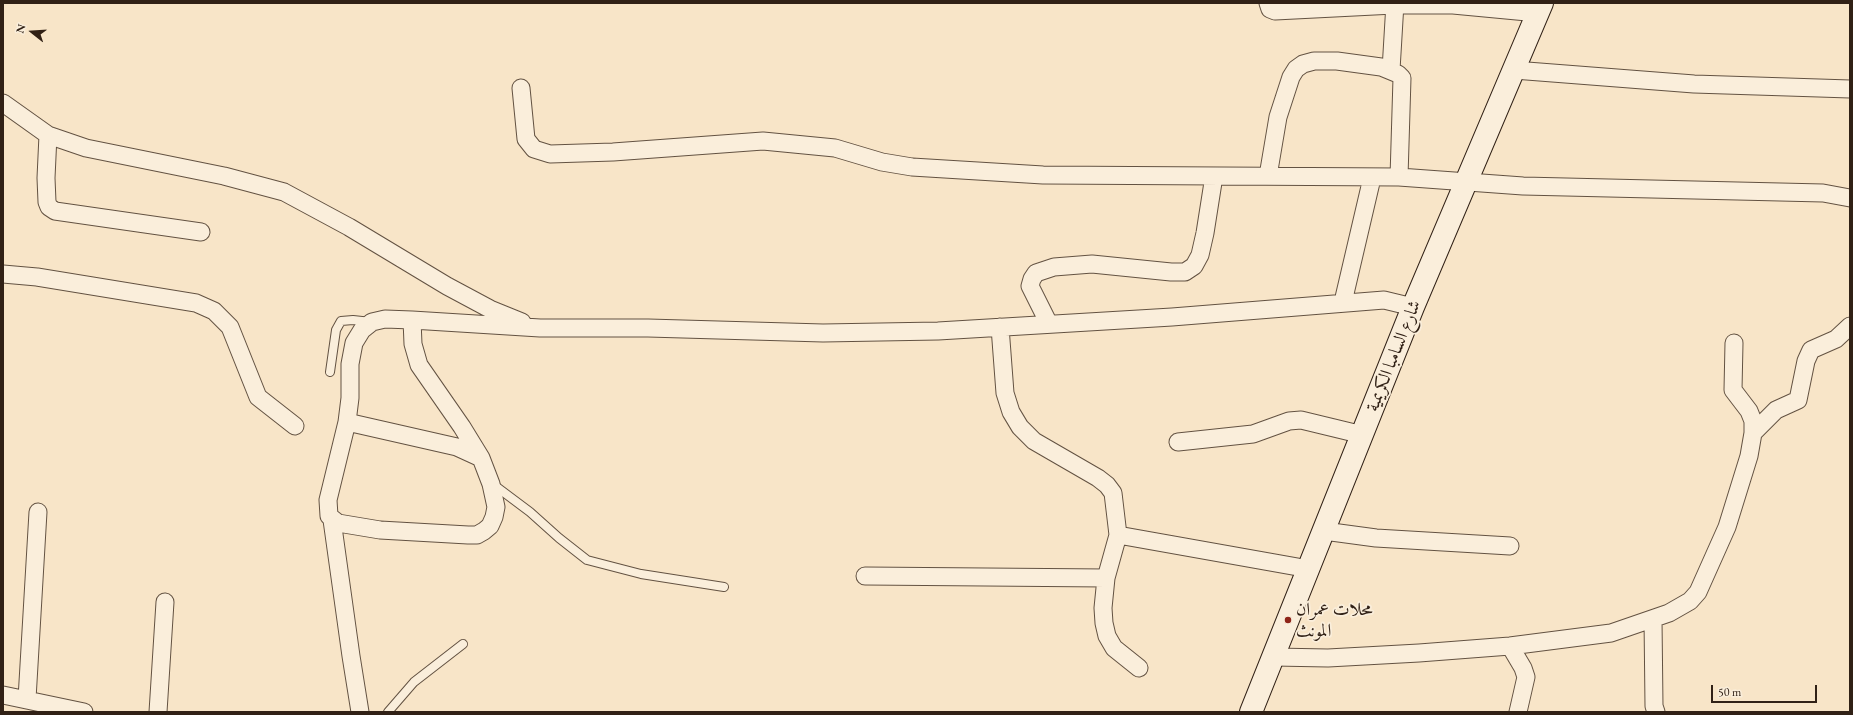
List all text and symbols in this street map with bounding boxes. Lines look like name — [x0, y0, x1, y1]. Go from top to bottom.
north arrow — [12, 12, 52, 52]
text: N — [13, 22, 29, 35]
street label: شارع السامبا الكريمية — [1362, 297, 1426, 415]
place label: محلات عمران المونث — [1296, 599, 1373, 642]
marker: محلات عمران المونث — [1283, 615, 1293, 625]
scale bar — [1713, 677, 1819, 703]
text: 50 m — [1718, 684, 1741, 700]

